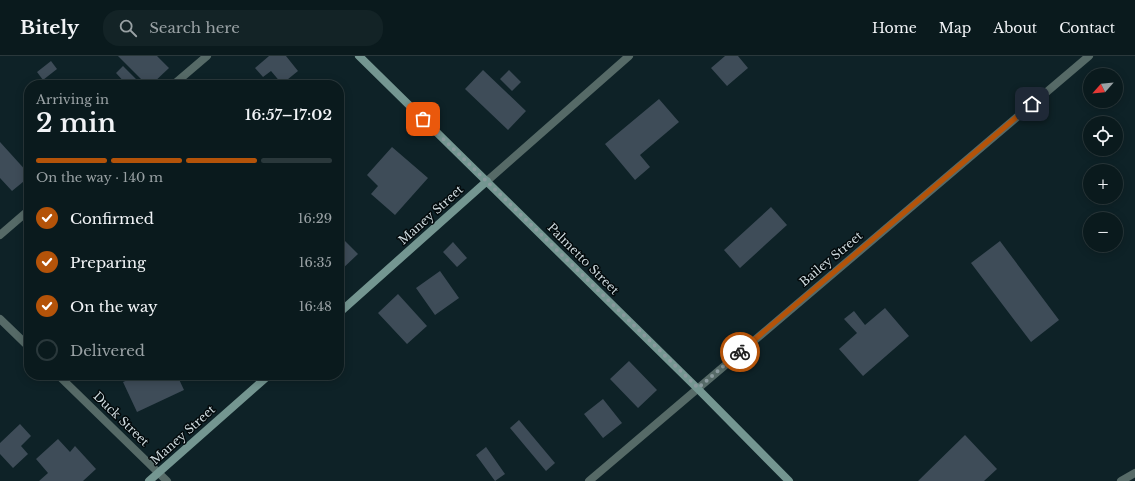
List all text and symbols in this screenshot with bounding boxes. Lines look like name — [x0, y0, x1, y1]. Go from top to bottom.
search box — [103, 10, 383, 46]
text: Bitely — [20, 16, 79, 39]
icon: search — [117, 17, 139, 39]
text: Search here — [149, 18, 240, 37]
text: Home — [872, 19, 917, 37]
text: Map — [939, 19, 971, 37]
text: About — [993, 19, 1037, 37]
text: Contact — [1059, 19, 1115, 37]
north arrow — [1083, 68, 1123, 108]
map controls — [1083, 68, 1123, 252]
pin — [1015, 87, 1049, 121]
text: Arriving in — [36, 91, 109, 108]
icon: home — [1021, 93, 1043, 115]
pin — [406, 102, 440, 136]
text: 16:57–17:02 — [245, 105, 332, 124]
text: 2 min — [36, 107, 116, 139]
icon: bag — [412, 108, 434, 130]
button: locate — [1083, 116, 1123, 156]
button: + — [1083, 164, 1123, 204]
text: On the way · 140 m — [36, 169, 163, 186]
street label: Maney Street — [395, 181, 466, 247]
icon: check — [36, 207, 58, 229]
text: Confirmed — [70, 209, 154, 228]
text: 16:29 — [298, 210, 332, 227]
button: − — [1083, 212, 1123, 252]
street label: Palmetto Street — [545, 220, 623, 298]
street label: Bailey Street — [796, 228, 866, 289]
icon: check — [36, 251, 58, 273]
text: Preparing — [70, 253, 146, 272]
text: 16:35 — [299, 254, 332, 271]
icon: check — [36, 295, 58, 317]
text: On the way — [70, 297, 158, 316]
text: 16:48 — [299, 298, 332, 315]
courier — [720, 332, 760, 372]
text: Delivered — [70, 341, 145, 360]
icon: bike — [729, 341, 751, 363]
street label: Duck Street — [90, 388, 153, 449]
street label: Maney Street — [147, 401, 218, 467]

